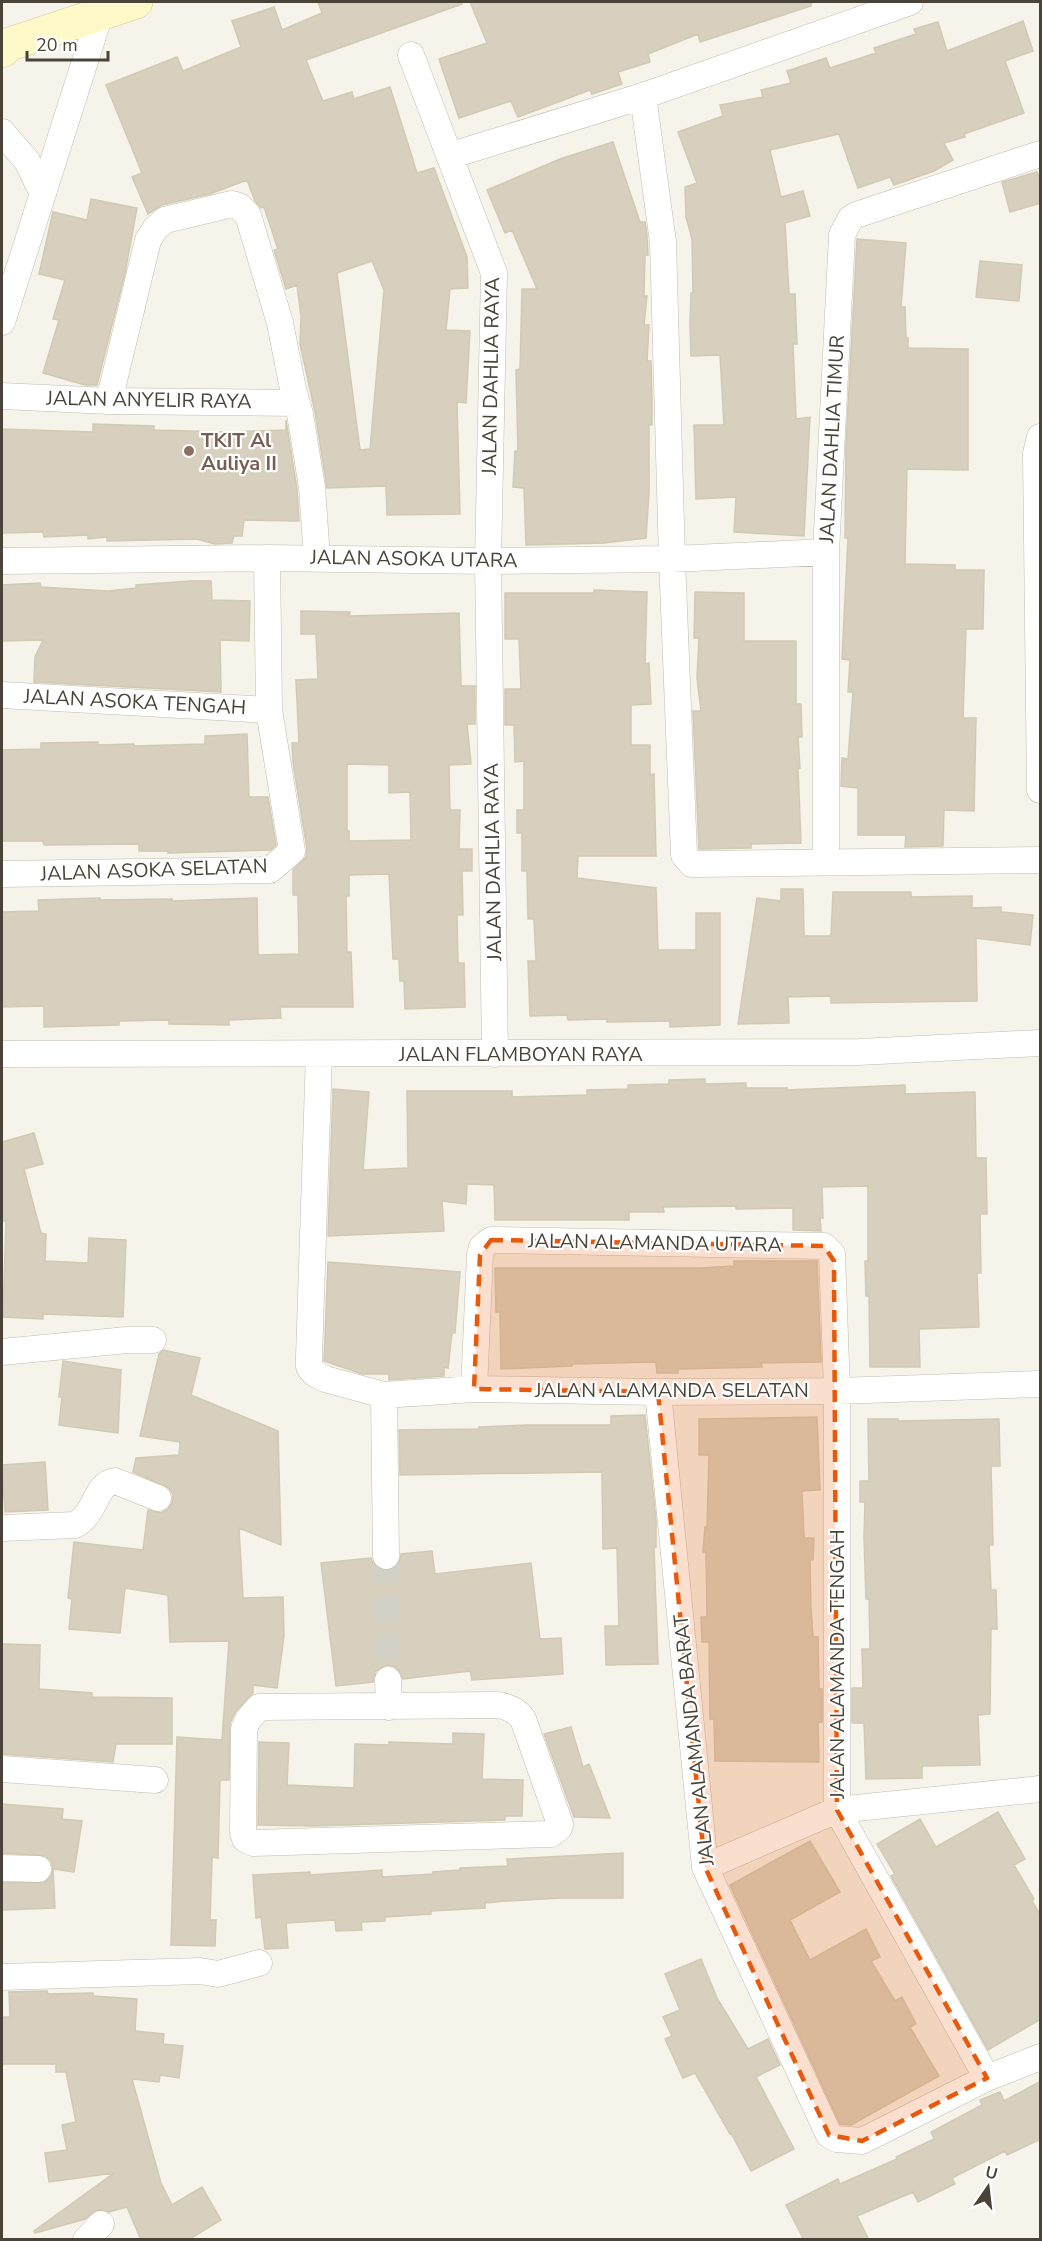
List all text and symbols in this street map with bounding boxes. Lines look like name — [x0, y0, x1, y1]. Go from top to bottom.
scale bar — [27, 24, 108, 62]
text: 20 m — [36, 33, 78, 57]
street label: JALAN DAHLIA RAYA — [476, 276, 506, 476]
street label: JALAN DAHLIA TIMUR — [813, 334, 851, 545]
street label: JALAN ANYELIR RAYA — [45, 385, 252, 415]
place label: TKIT Al Auliya II — [201, 427, 277, 477]
marker: TKIT Al Auliya II — [182, 444, 196, 458]
street label: JALAN ASOKA UTARA — [309, 544, 518, 574]
street label: JALAN ASOKA TENGAH — [22, 683, 247, 721]
street label: JALAN DAHLIA RAYA — [478, 762, 508, 962]
street label: JALAN ASOKA SELATAN — [39, 853, 268, 887]
street label: JALAN FLAMBOYAN RAYA — [398, 1041, 643, 1068]
street label: JALAN ALAMANDA UTARA — [527, 1227, 783, 1259]
street label: JALAN ALAMANDA SELATAN — [534, 1377, 809, 1404]
street label: JALAN ALAMANDA TENGAH — [824, 1529, 851, 1800]
street label: JALAN ALAMANDA BARAT — [667, 1613, 721, 1868]
north arrow — [958, 2157, 1018, 2217]
text: U — [983, 2161, 1000, 2186]

